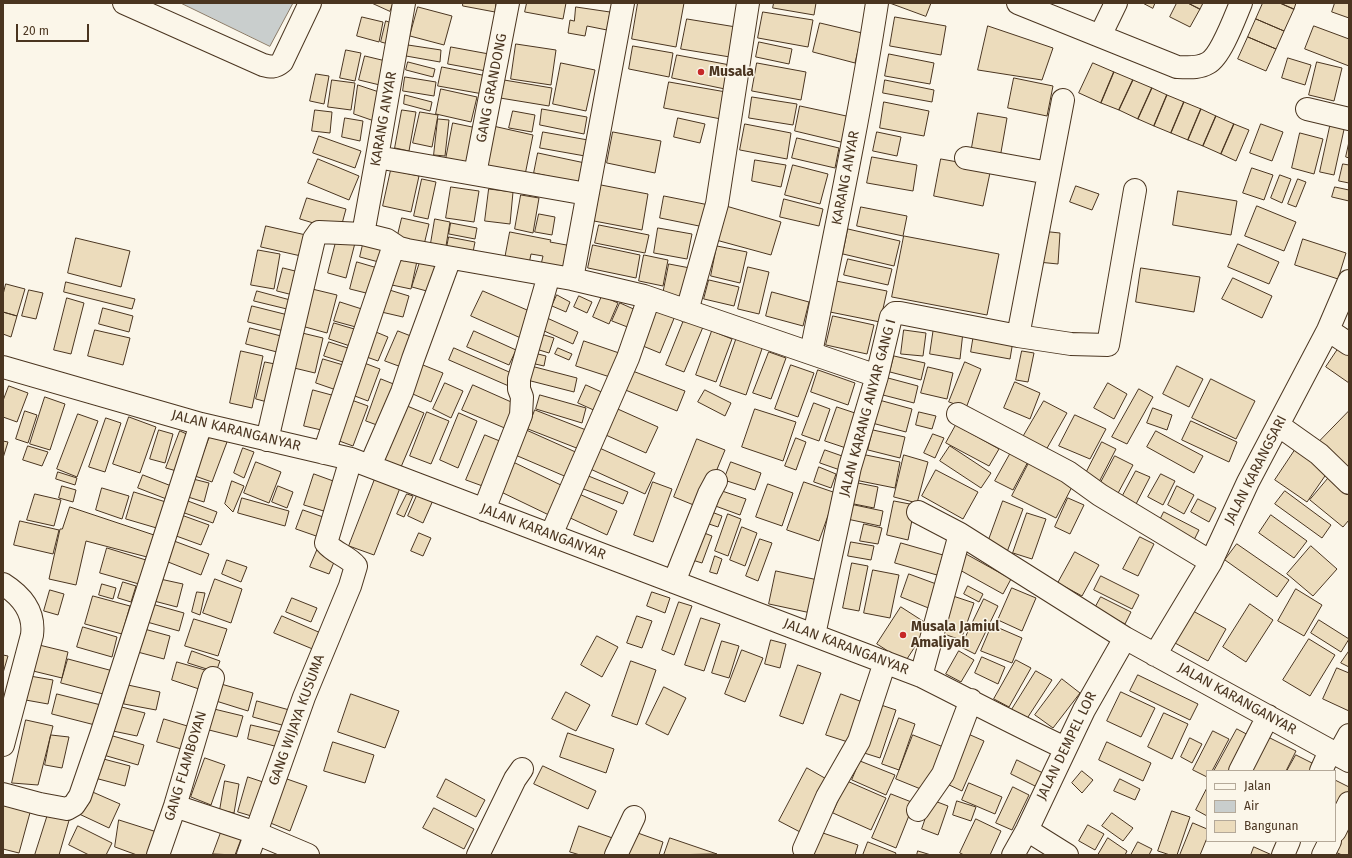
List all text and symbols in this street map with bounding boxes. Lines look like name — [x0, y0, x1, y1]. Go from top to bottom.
scale bar — [18, 16, 91, 42]
text: 20 m — [23, 24, 49, 38]
street label: GANG GRANDONG — [473, 32, 511, 144]
place label: Musala — [709, 64, 754, 80]
marker: Musala — [696, 67, 706, 77]
street label: KARANG ANYAR — [367, 70, 401, 168]
street label: KARANG ANYAR — [829, 129, 863, 227]
street label: JALAN KARANG ANYAR GANG I — [836, 317, 900, 499]
street label: JALAN KARANGANYAR — [170, 407, 302, 455]
street label: JALAN KARANGSARI — [1221, 413, 1291, 527]
street label: JALAN KARANGANYAR — [478, 500, 608, 564]
street label: JALAN KARANGANYAR — [781, 615, 911, 679]
place label: Musala Jamiul Amaliyah — [911, 619, 999, 652]
marker: Musala Jamiul Amaliyah — [898, 630, 908, 640]
street label: GANG WIJAYA KUSUMA — [265, 652, 329, 788]
street label: JALAN KARANGANYAR — [1175, 659, 1299, 739]
street label: JALAN DEMPEL LOR — [1033, 689, 1101, 803]
street label: GANG FLAMBOYAN — [161, 709, 211, 823]
legend — [1206, 770, 1336, 842]
text: Jalan — [1244, 779, 1271, 793]
text: Air — [1244, 799, 1259, 813]
text: Bangunan — [1244, 819, 1299, 833]

